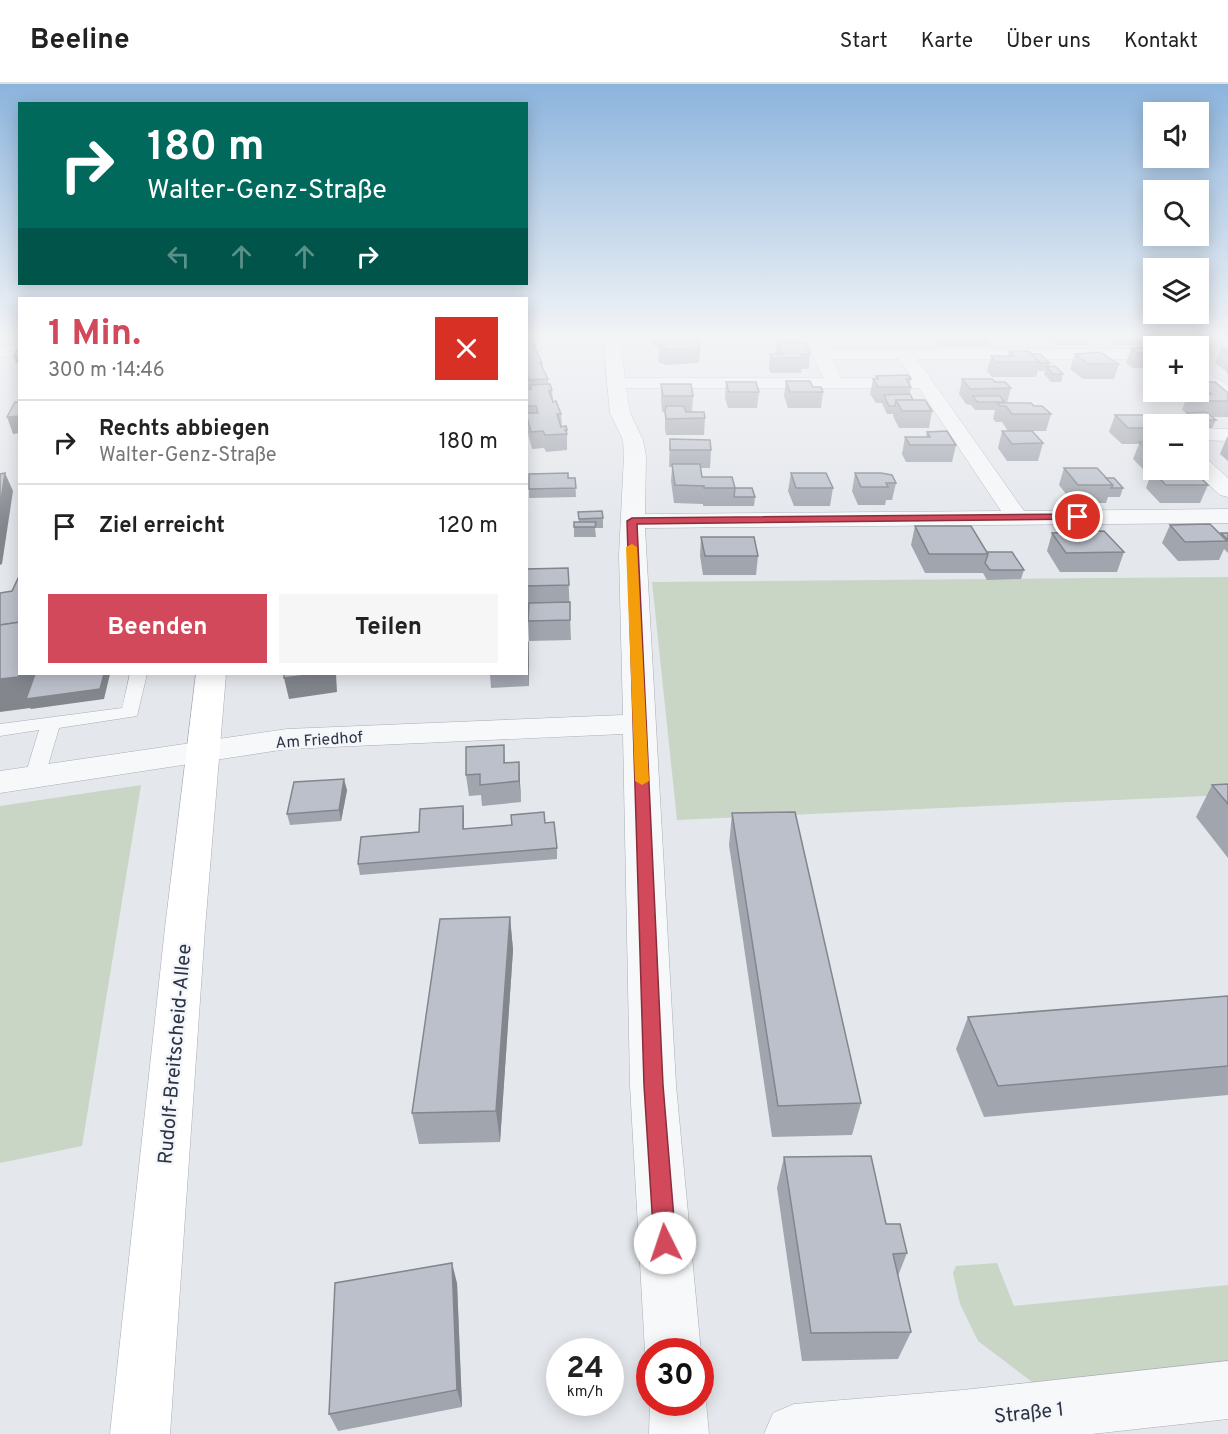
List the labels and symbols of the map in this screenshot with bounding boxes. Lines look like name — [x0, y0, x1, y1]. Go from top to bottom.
pin — [1052, 491, 1103, 542]
street label: Am Friedhof — [275, 728, 364, 754]
street label: Rudolf-Breitscheid-Allee — [153, 943, 199, 1166]
position arrow — [633, 1211, 697, 1275]
speed limit sign: 30 — [636, 1338, 714, 1416]
street label: Straße 1 — [993, 1397, 1066, 1431]

